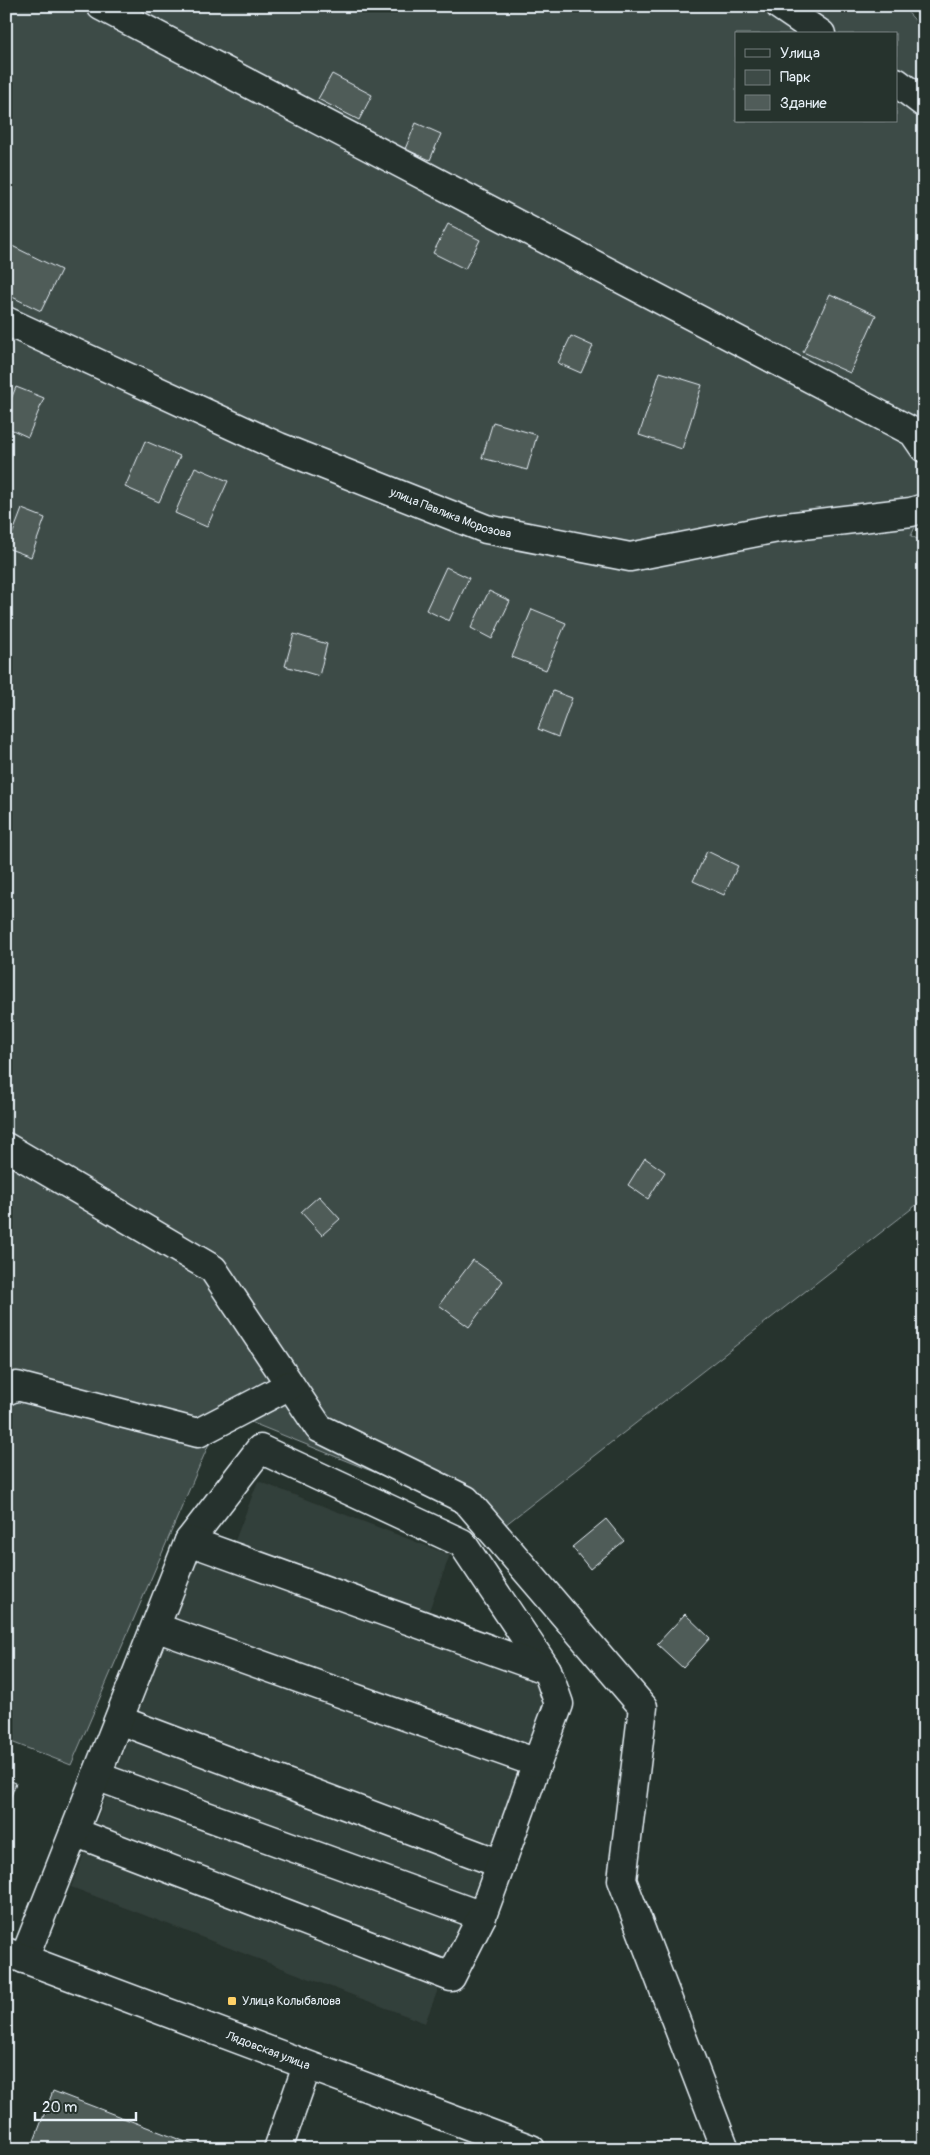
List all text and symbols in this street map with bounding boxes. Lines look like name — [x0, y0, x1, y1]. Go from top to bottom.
legend — [735, 32, 898, 122]
text: Улица — [780, 44, 820, 63]
text: Парк — [780, 68, 811, 87]
text: Здание — [780, 94, 827, 113]
street label: улица Павлика Морозова — [387, 484, 513, 541]
place label: Улица Колыбалова — [242, 1994, 341, 2009]
marker: Улица Колыбалова — [226, 1995, 238, 2007]
street label: Лядовская улица — [223, 2027, 313, 2073]
scale bar — [35, 2090, 136, 2122]
text: 20 m — [42, 2098, 77, 2117]

